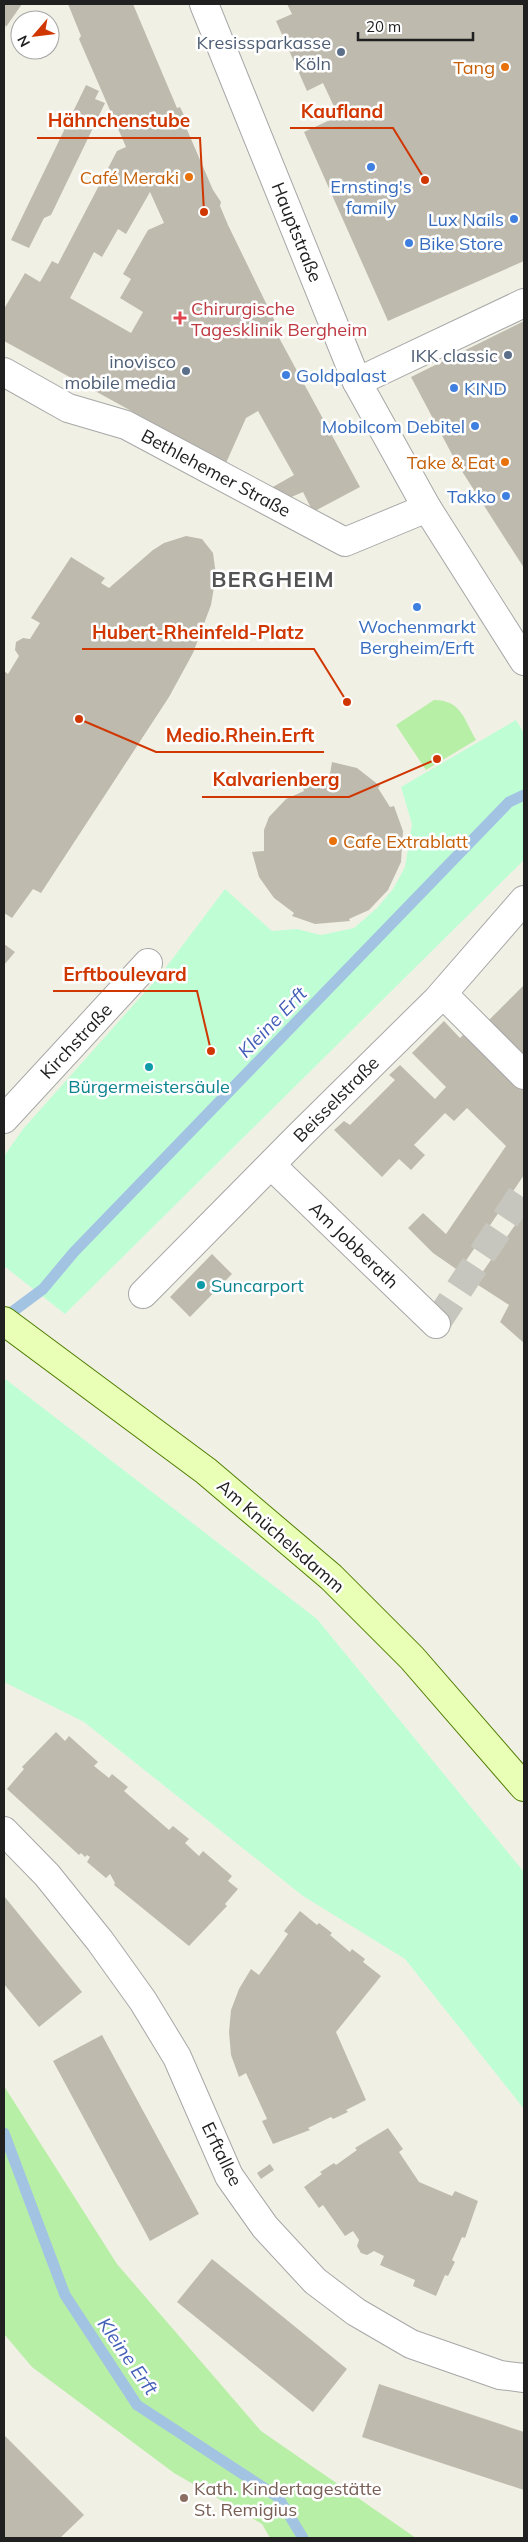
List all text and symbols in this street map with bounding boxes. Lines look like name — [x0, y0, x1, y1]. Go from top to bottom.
north arrow — [10, 10, 60, 60]
scale bar — [358, 10, 473, 42]
text: 20 m — [366, 17, 401, 36]
place label: Kresissparkasse Köln — [197, 31, 331, 75]
text: N — [13, 32, 34, 50]
marker: Kresissparkasse Köln — [335, 46, 347, 58]
place label: Tang — [453, 56, 495, 79]
marker: Tang — [499, 61, 511, 73]
callout: Kaufland — [290, 94, 393, 128]
text: Kaufland — [301, 99, 383, 123]
callout: Hähnchenstube — [37, 104, 200, 138]
text: Hähnchenstube — [48, 108, 190, 132]
marker: Ernsting's family — [365, 161, 377, 173]
place label: Café Meraki — [80, 166, 179, 189]
marker: Café Meraki — [183, 171, 195, 183]
place label: Ernsting's family — [330, 175, 412, 219]
street label: Hauptstraße — [267, 179, 327, 285]
place label: Lux Nails — [428, 208, 504, 231]
marker: Lux Nails — [508, 213, 520, 225]
place label: Bike Store — [419, 232, 503, 255]
marker: Bike Store — [403, 237, 415, 249]
place label: Chirurgische Tagesklinik Bergheim — [191, 297, 367, 341]
marker: Chirurgische Tagesklinik Bergheim — [173, 311, 187, 325]
place label: IKK classic — [411, 344, 498, 367]
marker: IKK classic — [502, 349, 514, 361]
place label: inovisco mobile media — [65, 350, 176, 394]
place label: Goldpalast — [296, 364, 386, 387]
marker: inovisco mobile media — [180, 365, 192, 377]
marker: Goldpalast — [280, 369, 292, 381]
place label: KIND — [464, 377, 507, 400]
marker: KIND — [448, 382, 460, 394]
place label: Mobilcom Debitel — [322, 415, 465, 438]
marker: Mobilcom Debitel — [469, 420, 481, 432]
street label: Bethlehemer Straße — [137, 424, 295, 522]
place label: Take & Eat — [407, 451, 495, 474]
marker: Take & Eat — [499, 456, 511, 468]
place label: Takko — [447, 485, 496, 508]
marker: Takko — [500, 490, 512, 502]
district label: BERGHEIM — [211, 565, 335, 593]
marker: Wochenmarkt Bergheim/Erft — [411, 601, 423, 613]
callout: Hubert-Rheinfeld-Platz — [82, 615, 314, 649]
place label: Wochenmarkt Bergheim/Erft — [358, 615, 476, 659]
text: Hubert-Rheinfeld-Platz — [92, 620, 304, 644]
callout: Medio.Rhein.Erft — [156, 718, 324, 752]
text: Medio.Rhein.Erft — [166, 723, 314, 747]
callout: Kalvarienberg — [202, 763, 349, 797]
text: Kalvarienberg — [213, 767, 339, 791]
place label: Cafe Extrablatt — [343, 830, 468, 853]
marker: Cafe Extrablatt — [327, 835, 339, 847]
callout: Erftboulevard — [53, 957, 197, 991]
text: Erftboulevard — [63, 962, 187, 986]
water label: Kleine Erft — [232, 981, 312, 1062]
street label: Kirchstraße — [35, 998, 117, 1084]
street label: Beisselstraße — [288, 1051, 384, 1147]
marker: Bürgermeistersäule — [143, 1061, 155, 1073]
place label: Bürgermeistersäule — [68, 1075, 230, 1098]
street label: Am Jobberath — [304, 1197, 404, 1293]
place label: Suncarport — [211, 1274, 304, 1297]
marker: Suncarport — [195, 1279, 207, 1291]
street label: Am Knüchelsdamm — [212, 1474, 350, 1598]
street label: Erftallee — [197, 2118, 247, 2190]
water label: Kleine Erft — [93, 2313, 164, 2400]
place label: Kath. Kindertagestätte St. Remigius — [194, 2477, 381, 2521]
marker: Kath. Kindertagestätte St. Remigius — [178, 2492, 190, 2504]

